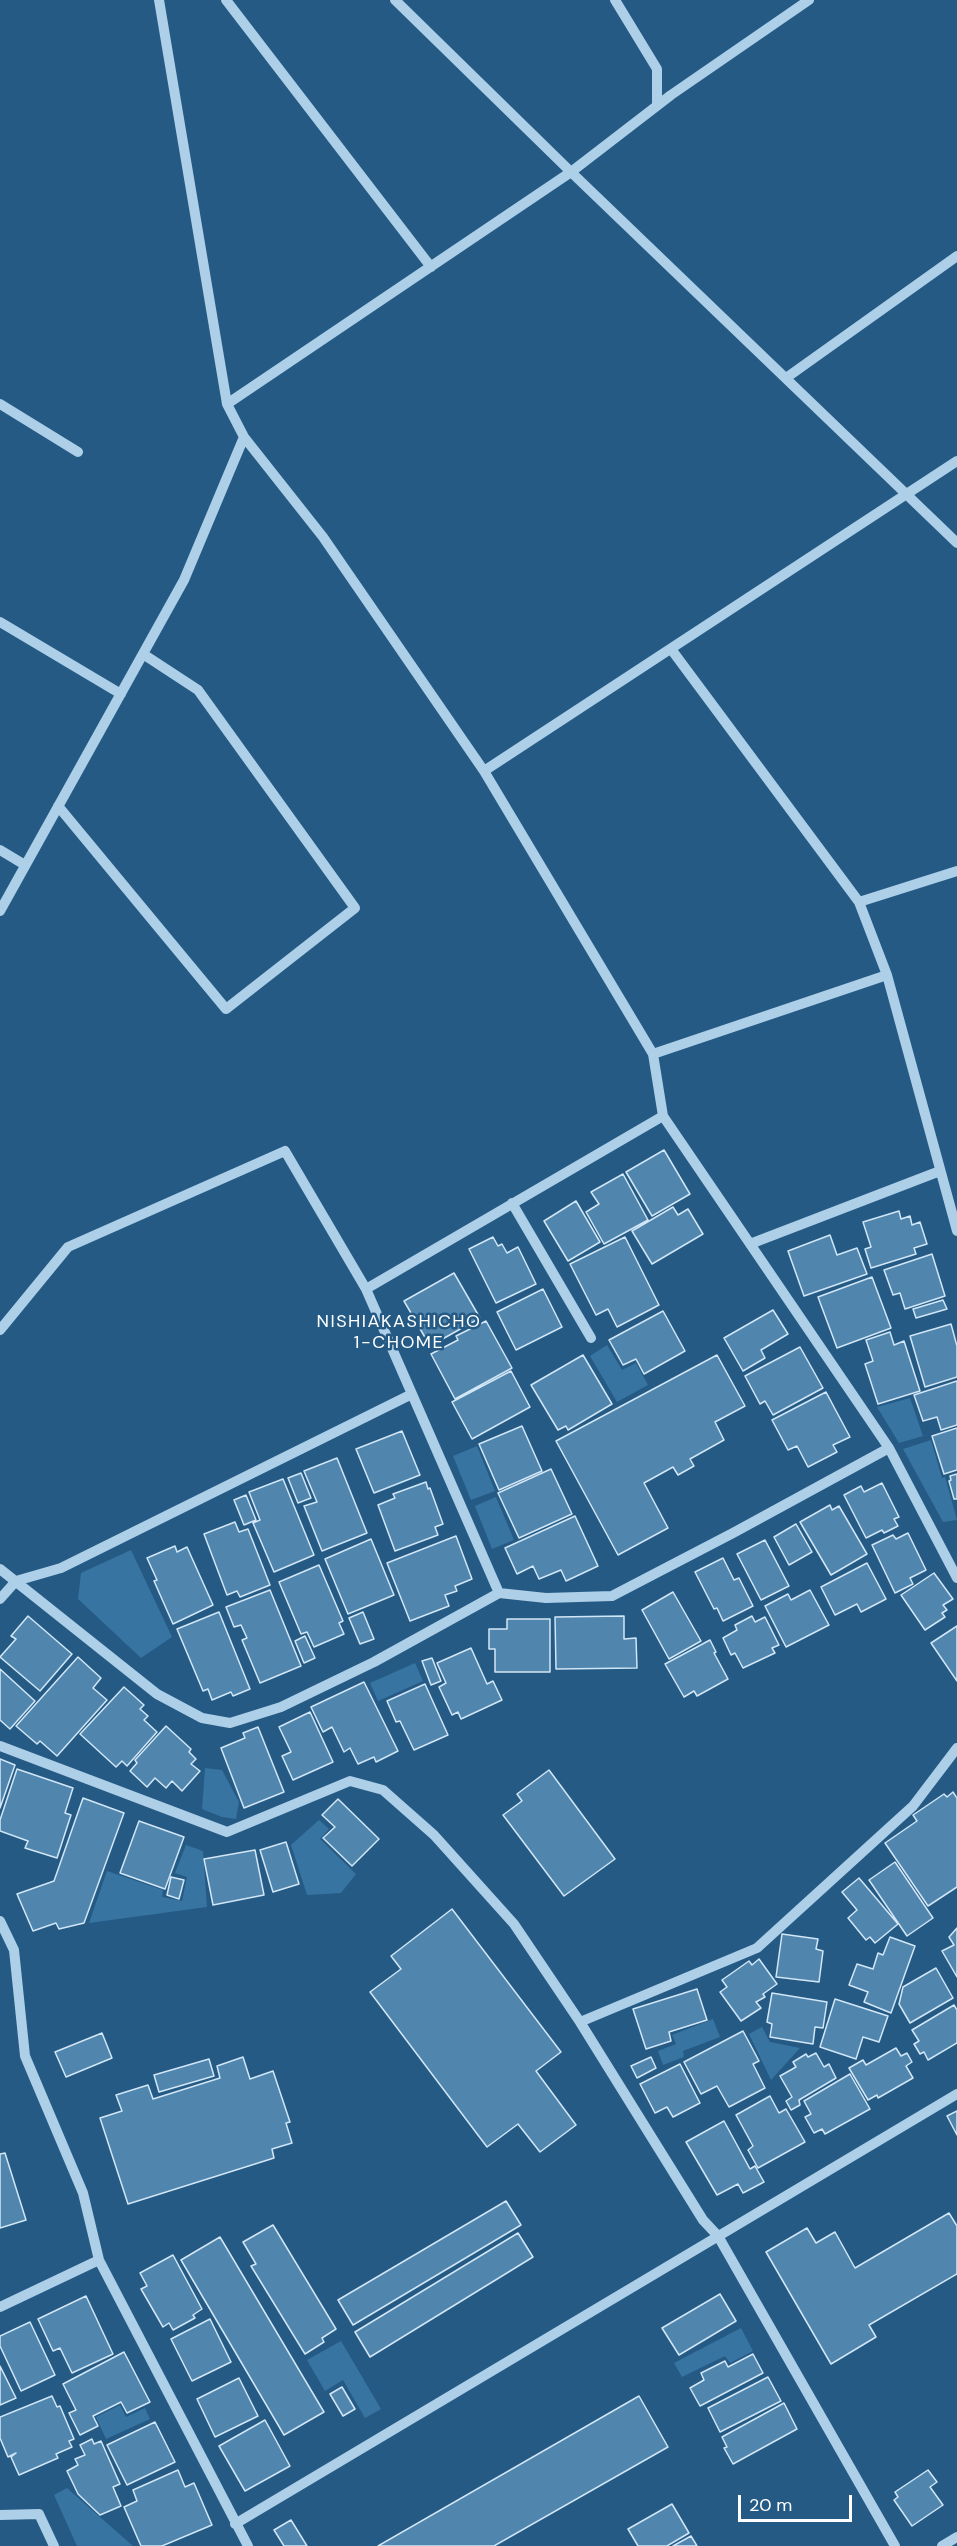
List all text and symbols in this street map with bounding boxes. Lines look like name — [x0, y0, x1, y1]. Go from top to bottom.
district label: NISHIAKASHICHO 1-CHOME — [317, 1311, 481, 1354]
scale bar — [741, 2483, 855, 2521]
text: 20 m — [749, 2493, 792, 2517]

